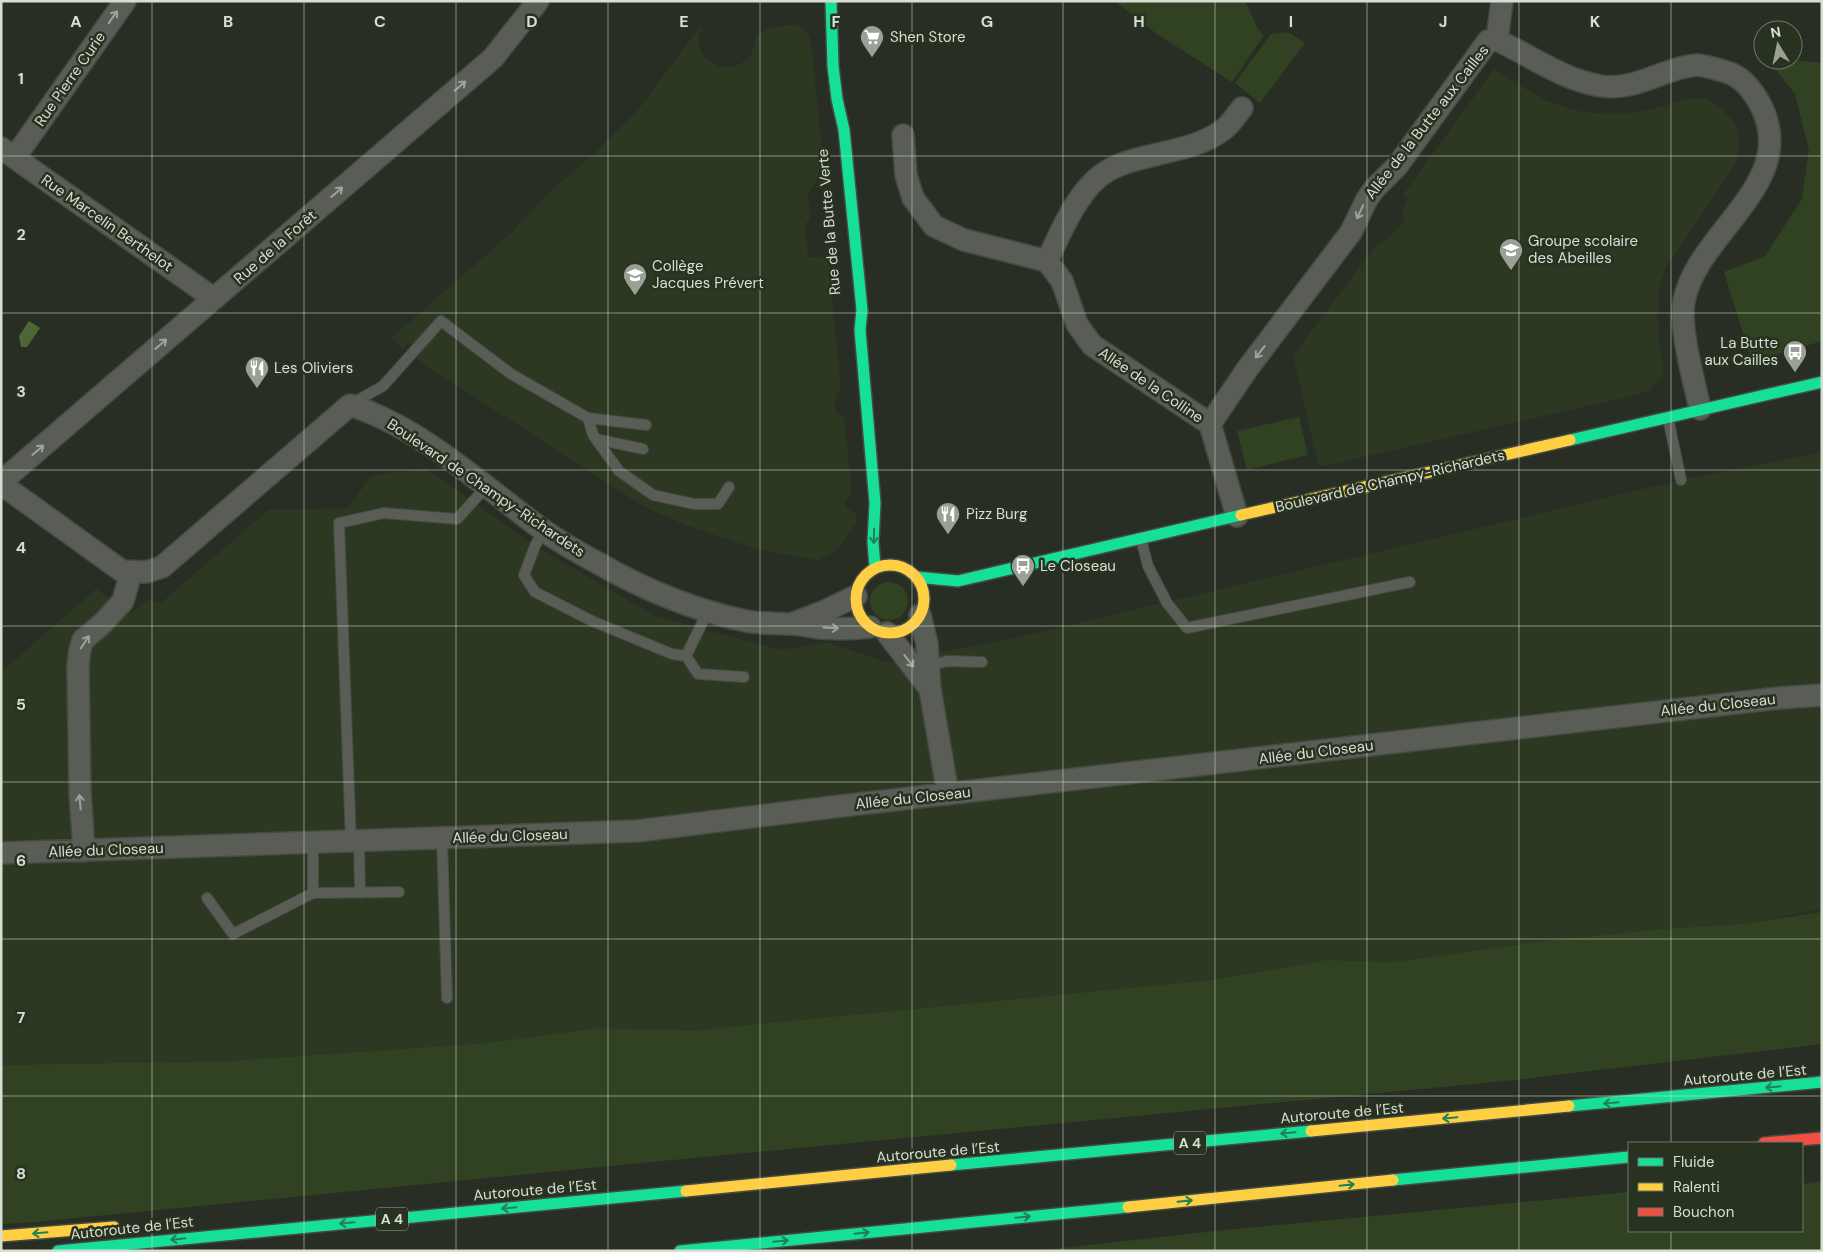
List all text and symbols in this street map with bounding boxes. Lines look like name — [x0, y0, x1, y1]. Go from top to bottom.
one-way arrow — [108, 10, 118, 24]
text: A — [70, 11, 82, 32]
text: B — [223, 11, 233, 32]
text: C — [374, 11, 386, 32]
text: D — [526, 11, 538, 32]
text: E — [679, 11, 689, 32]
text: F — [832, 11, 841, 32]
text: G — [981, 11, 993, 32]
text: H — [1133, 11, 1145, 32]
text: I — [1289, 11, 1293, 32]
text: J — [1439, 11, 1447, 32]
text: K — [1590, 11, 1601, 32]
north arrow — [1753, 20, 1803, 70]
text: N — [1769, 22, 1782, 42]
supermarket icon: Shen Store — [859, 24, 885, 58]
place label: Shen Store — [890, 27, 966, 47]
street label: Rue Pierre Curie — [30, 28, 110, 130]
street label: Allée de la Butte aux Cailles — [1361, 41, 1493, 203]
text: 1 — [18, 68, 24, 89]
one-way arrow — [454, 80, 467, 92]
street label: Rue de la Butte Verte — [813, 148, 845, 296]
street label: Rue Marcelin Berthelot — [37, 170, 177, 276]
one-way arrow — [331, 187, 344, 198]
one-way arrow — [1355, 204, 1364, 219]
street label: Rue de la Forêt — [229, 205, 321, 288]
text: 2 — [16, 224, 26, 245]
place label: Groupe scolaire des Abeilles — [1528, 231, 1638, 268]
school or university icon: Groupe scolaire des Abeilles — [1498, 237, 1524, 271]
place label: Collège Jacques Prévert — [652, 256, 764, 293]
school or university icon: Collège Jacques Prévert — [622, 262, 648, 296]
place label: La Butte aux Cailles — [1705, 333, 1778, 370]
one-way arrow — [154, 339, 167, 350]
bus stop icon: La Butte aux Cailles — [1782, 339, 1808, 373]
street label: Allée de la Colline — [1095, 343, 1207, 427]
one-way arrow — [1254, 345, 1265, 358]
restaurant icon: Les Oliviers — [244, 355, 270, 389]
place label: Les Oliviers — [274, 358, 353, 378]
text: 3 — [16, 381, 26, 402]
street label: Boulevard de Champy-Richardets — [383, 414, 589, 562]
one-way arrow — [31, 445, 44, 456]
street label: Boulevard de Champy-Richardets — [1273, 445, 1507, 517]
restaurant icon: Pizz Burg — [935, 501, 961, 535]
place label: Pizz Burg — [966, 504, 1027, 524]
one-way arrow — [869, 527, 878, 543]
text: 4 — [16, 537, 26, 558]
bus stop icon: Le Closeau — [1010, 553, 1036, 587]
place label: Le Closeau — [1040, 556, 1116, 576]
one-way arrow — [822, 624, 838, 633]
one-way arrow — [80, 635, 90, 649]
one-way arrow — [903, 654, 914, 667]
street label: Allée du Closeau — [1660, 689, 1776, 721]
text: 5 — [16, 694, 26, 715]
street label: Allée du Closeau — [1257, 735, 1375, 769]
street label: Allée du Closeau — [855, 782, 971, 814]
one-way arrow — [76, 794, 85, 810]
street label: Allée du Closeau — [452, 824, 568, 848]
street label: Allée du Closeau — [48, 838, 164, 862]
text: 6 — [16, 850, 26, 871]
text: 7 — [17, 1007, 26, 1028]
street label: Autoroute de l’Est — [1682, 1060, 1808, 1090]
one-way arrow — [1766, 1082, 1782, 1092]
street label: Autoroute de l’Est — [1279, 1098, 1405, 1128]
one-way arrow — [1604, 1098, 1620, 1107]
one-way arrow — [1442, 1113, 1458, 1123]
one-way arrow — [1280, 1129, 1296, 1138]
road number: A 4 — [1174, 1132, 1206, 1154]
street label: Autoroute de l’Est — [875, 1137, 1001, 1167]
legend — [1628, 1142, 1803, 1232]
text: Fluide — [1673, 1152, 1715, 1172]
text: 8 — [16, 1163, 26, 1184]
street label: Autoroute de l’Est — [472, 1175, 598, 1205]
text: Ralenti — [1673, 1177, 1720, 1197]
one-way arrow — [1339, 1180, 1355, 1190]
one-way arrow — [1177, 1196, 1193, 1206]
text: Bouchon — [1673, 1202, 1734, 1222]
one-way arrow — [501, 1203, 517, 1212]
road number: A 4 — [376, 1208, 408, 1230]
street label: Autoroute de l’Est — [69, 1212, 195, 1244]
one-way arrow — [1015, 1212, 1031, 1222]
one-way arrow — [339, 1218, 355, 1228]
one-way arrow — [32, 1228, 48, 1237]
one-way arrow — [853, 1228, 869, 1238]
one-way arrow — [170, 1234, 186, 1244]
one-way arrow — [773, 1236, 789, 1246]

